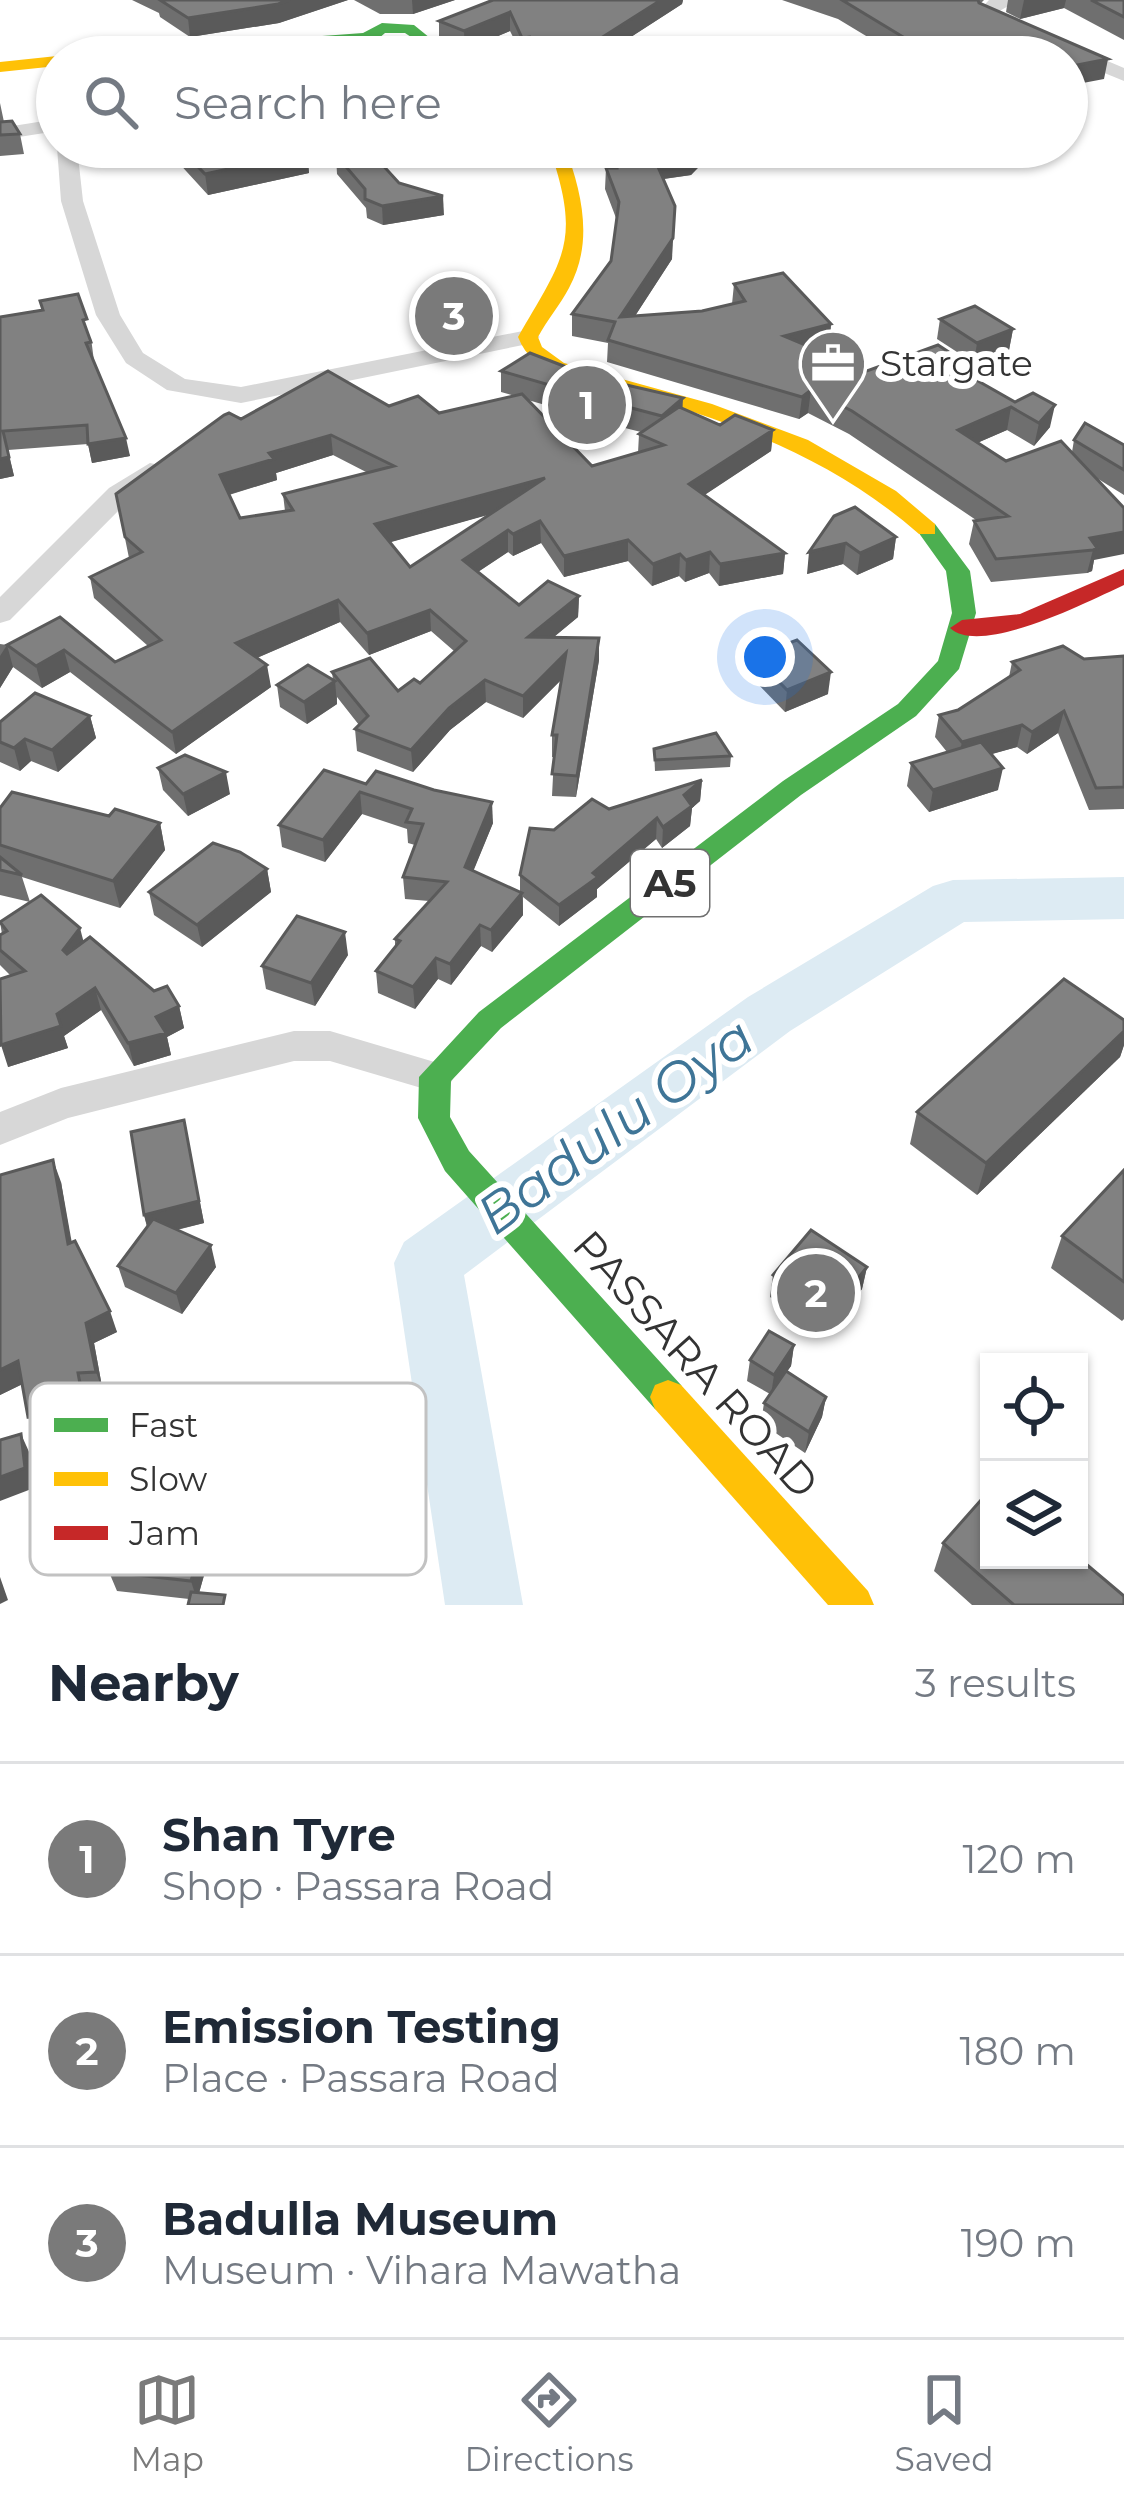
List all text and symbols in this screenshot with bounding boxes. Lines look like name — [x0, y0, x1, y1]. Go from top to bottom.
search box — [36, 36, 1088, 168]
icon: search — [78, 69, 144, 135]
text: Search here — [174, 75, 442, 130]
pin: 3 — [415, 271, 493, 361]
office icon: Stargate — [798, 328, 868, 422]
place label: Stargate — [880, 341, 1033, 385]
pin: 1 — [548, 360, 626, 450]
your location — [735, 627, 795, 687]
road number: A5 — [631, 850, 709, 916]
water label: Badulu Oya — [464, 1004, 766, 1248]
street label: PASSARA ROAD — [562, 1220, 830, 1508]
pin: 2 — [777, 1248, 855, 1338]
map controls — [980, 1353, 1088, 1569]
button: locate — [980, 1353, 1088, 1461]
legend — [30, 1383, 426, 1575]
text: Fast — [129, 1405, 198, 1445]
text: Slow — [129, 1459, 207, 1499]
button: layers — [980, 1461, 1088, 1569]
text: Jam — [128, 1513, 200, 1553]
text: Nearby — [48, 1652, 239, 1714]
text: 3 results — [915, 1659, 1076, 1707]
text: Shan Tyre — [162, 1807, 396, 1862]
text: 1 — [79, 1835, 95, 1883]
text: 120 m — [962, 1835, 1076, 1883]
text: Shop · Passara Road — [162, 1862, 554, 1910]
text: Emission Testing — [162, 1999, 561, 2054]
text: 2 — [75, 2027, 99, 2075]
text: 180 m — [960, 2027, 1076, 2075]
text: Place · Passara Road — [162, 2054, 560, 2102]
text: Badulla Museum — [162, 2191, 558, 2246]
text: 3 — [75, 2219, 99, 2267]
text: 190 m — [961, 2219, 1076, 2267]
text: Museum · Vihara Mawatha — [162, 2246, 681, 2294]
tab: Map — [130, 2367, 204, 2479]
tab: Directions — [465, 2367, 634, 2479]
tab: Saved — [894, 2367, 994, 2479]

